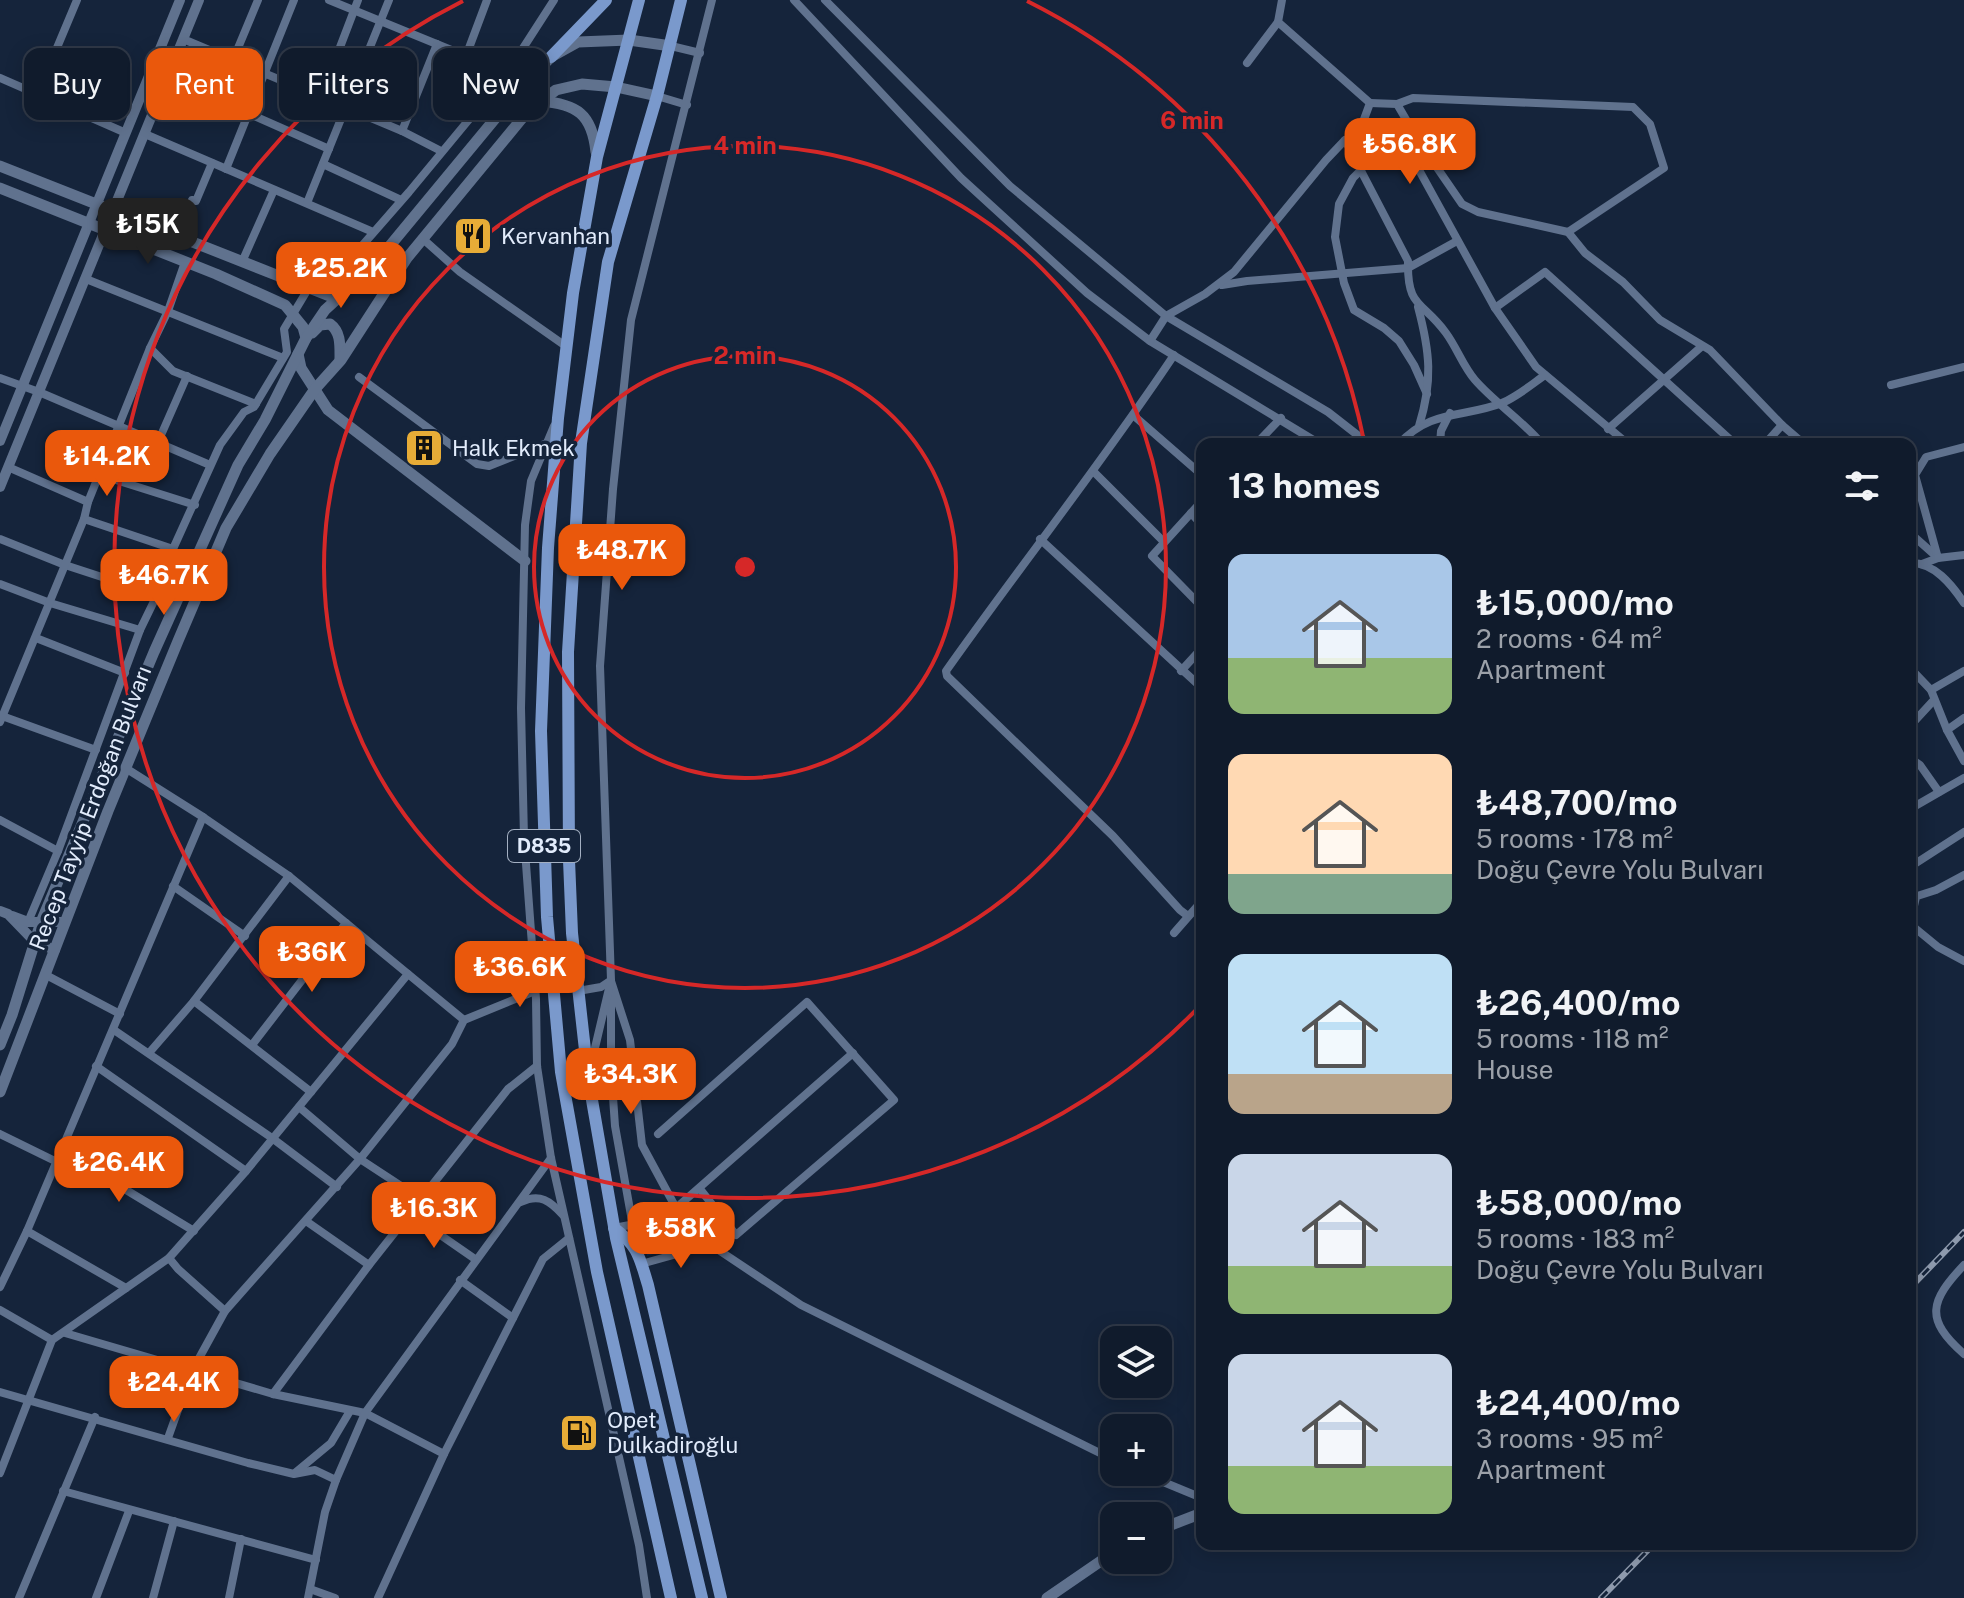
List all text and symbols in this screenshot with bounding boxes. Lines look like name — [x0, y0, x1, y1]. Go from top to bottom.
chip: Buy — [24, 48, 130, 120]
chip: Rent — [146, 48, 263, 120]
chip: Filters — [279, 48, 417, 120]
chip: New — [433, 48, 548, 120]
text: 6 min — [1160, 106, 1224, 134]
pin: ₺56.8K — [1345, 118, 1475, 186]
text: ₺56.8K — [1363, 128, 1457, 159]
text: 4 min — [713, 131, 777, 159]
pin: ₺15K — [101, 198, 195, 266]
text: ₺15K — [116, 208, 180, 239]
restaurant icon: Kervanhan — [452, 215, 494, 257]
place label: Kervanhan — [501, 223, 610, 249]
pin: ₺25.2K — [276, 242, 406, 310]
text: ₺25.2K — [294, 252, 388, 283]
text: 2 min — [714, 341, 776, 369]
building icon: Halk Ekmek — [403, 427, 445, 469]
pin: ₺14.2K — [42, 430, 172, 498]
place label: Halk Ekmek — [452, 435, 575, 461]
text: ₺14.2K — [63, 440, 151, 471]
icon: filters — [1840, 464, 1884, 508]
text: 13 homes — [1228, 466, 1380, 506]
pin: ₺48.7K — [557, 524, 687, 592]
text: ₺48.7K — [576, 534, 668, 565]
pin: ₺46.7K — [99, 549, 229, 617]
centre of rings — [731, 553, 759, 581]
text: ₺46.7K — [118, 559, 210, 590]
text: ₺15,000/mo — [1476, 583, 1674, 623]
icon: home — [1292, 586, 1388, 682]
text: 2 rooms · 64 m² — [1476, 623, 1662, 654]
text: Apartment — [1476, 654, 1606, 685]
street label: Recep Tayyip Erdoğan Bulvarı — [24, 662, 156, 954]
text: ₺48,700/mo — [1476, 783, 1678, 823]
icon: home — [1292, 786, 1388, 882]
text: 5 rooms · 178 m² — [1476, 823, 1673, 854]
road number: D835 — [508, 830, 580, 862]
text: Doğu Çevre Yolu Bulvarı — [1476, 854, 1764, 885]
pin: ₺36K — [265, 926, 359, 994]
text: ₺36K — [277, 936, 347, 967]
pin: ₺36.6K — [455, 941, 585, 1009]
text: ₺36.6K — [473, 951, 567, 982]
text: ₺26,400/mo — [1476, 983, 1681, 1023]
icon: home — [1292, 986, 1388, 1082]
text: 5 rooms · 118 m² — [1476, 1023, 1669, 1054]
pin: ₺34.3K — [566, 1048, 696, 1116]
text: House — [1476, 1054, 1553, 1085]
text: ₺34.3K — [584, 1058, 678, 1089]
pin: ₺26.4K — [54, 1136, 184, 1204]
text: ₺26.4K — [72, 1146, 166, 1177]
pin: ₺16.3K — [369, 1182, 499, 1250]
text: ₺58,000/mo — [1476, 1183, 1682, 1223]
icon: home — [1292, 1186, 1388, 1282]
text: ₺16.3K — [390, 1192, 478, 1223]
pin: ₺58K — [634, 1202, 728, 1270]
text: ₺58K — [646, 1212, 716, 1243]
text: 5 rooms · 183 m² — [1476, 1223, 1674, 1254]
text: Doğu Çevre Yolu Bulvarı — [1476, 1254, 1764, 1285]
map controls — [1100, 1326, 1172, 1574]
button: layers — [1100, 1326, 1172, 1398]
pin: ₺24.4K — [109, 1356, 239, 1424]
text: ₺24.4K — [127, 1366, 221, 1397]
text: ₺24,400/mo — [1476, 1383, 1680, 1423]
icon: home — [1292, 1386, 1388, 1482]
place label: Opet Dulkadiroğlu — [607, 1407, 738, 1458]
fuel station icon: Opet Dulkadiroğlu — [558, 1412, 600, 1454]
button: + — [1100, 1414, 1172, 1486]
text: 3 rooms · 95 m² — [1476, 1423, 1663, 1454]
text: Apartment — [1476, 1454, 1606, 1485]
button: − — [1100, 1502, 1172, 1574]

